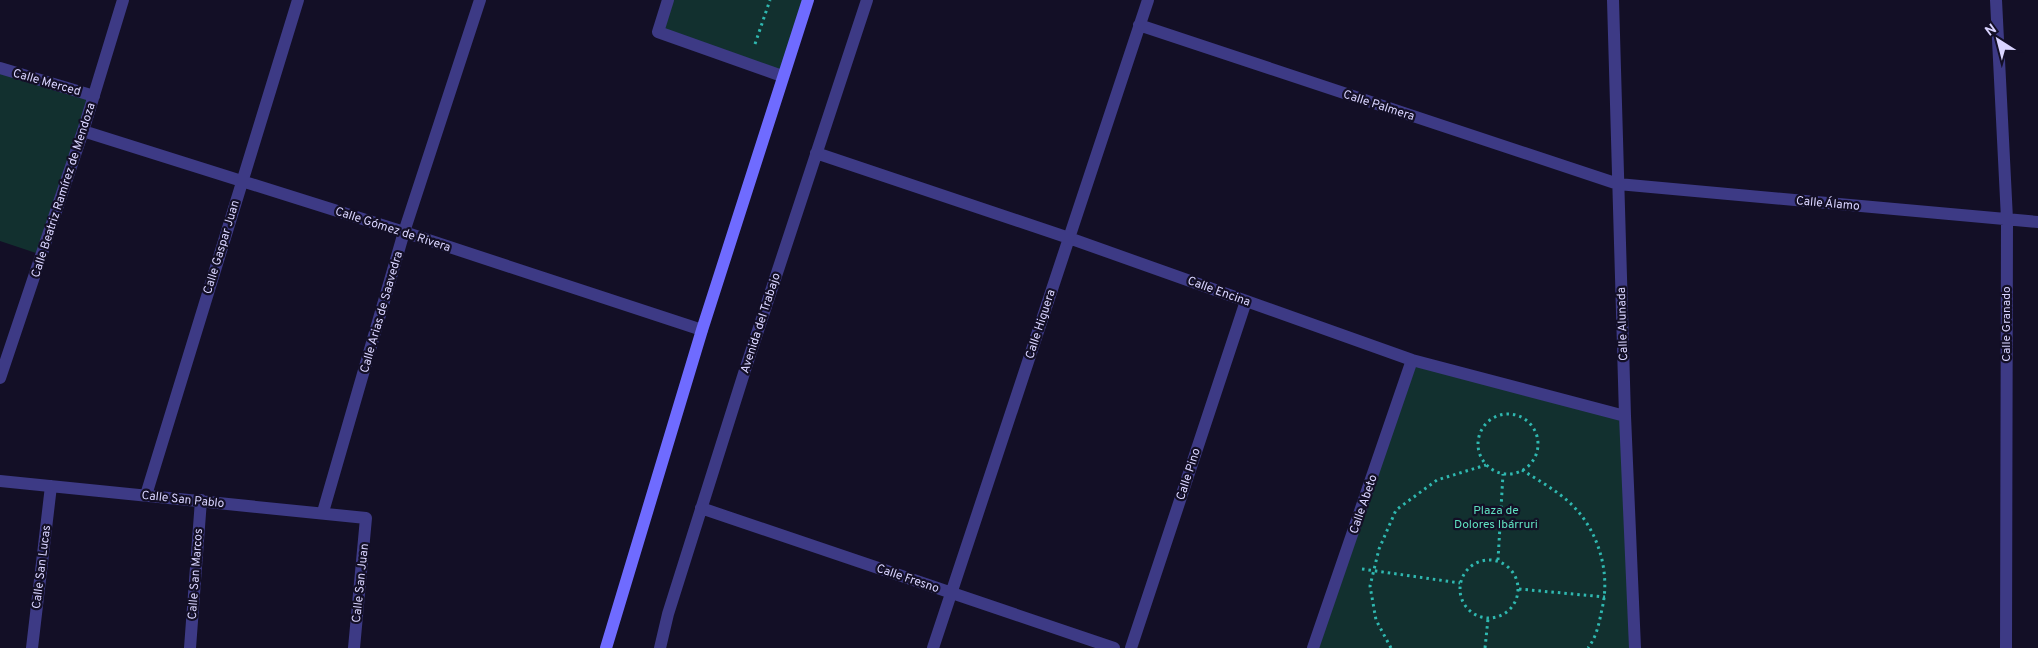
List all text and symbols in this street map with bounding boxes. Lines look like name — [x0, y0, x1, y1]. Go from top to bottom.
north arrow — [1973, 15, 2023, 65]
text: N — [1982, 21, 2000, 41]
street label: Calle Merced — [11, 66, 82, 100]
street label: Calle Palmera — [1341, 87, 1416, 125]
street label: Calle Beatriz Ramírez de Mendoza — [28, 101, 100, 280]
street label: Calle Álamo — [1795, 193, 1861, 215]
street label: Calle Gaspar Juan — [200, 198, 244, 296]
street label: Calle Gómez de Rivera — [333, 204, 453, 256]
street label: Calle Arias de Saavedra — [357, 250, 407, 375]
street label: Avenida del Trabajo — [737, 271, 785, 376]
street label: Calle Encina — [1185, 273, 1252, 311]
street label: Calle Granado — [1999, 286, 2015, 362]
street label: Calle Alunada — [1614, 287, 1632, 361]
street label: Calle Higuera — [1022, 288, 1060, 361]
street label: Calle Pino — [1173, 446, 1205, 502]
street label: Calle Abeto — [1346, 472, 1382, 536]
street label: Calle San Pablo — [141, 488, 225, 512]
park label: Plaza de Dolores Ibárruri — [1454, 503, 1538, 533]
street label: Calle San Lucas — [29, 524, 55, 610]
street label: Calle San Marcos — [185, 528, 207, 620]
street label: Calle San Juan — [349, 543, 373, 623]
street label: Calle Fresno — [874, 561, 942, 597]

